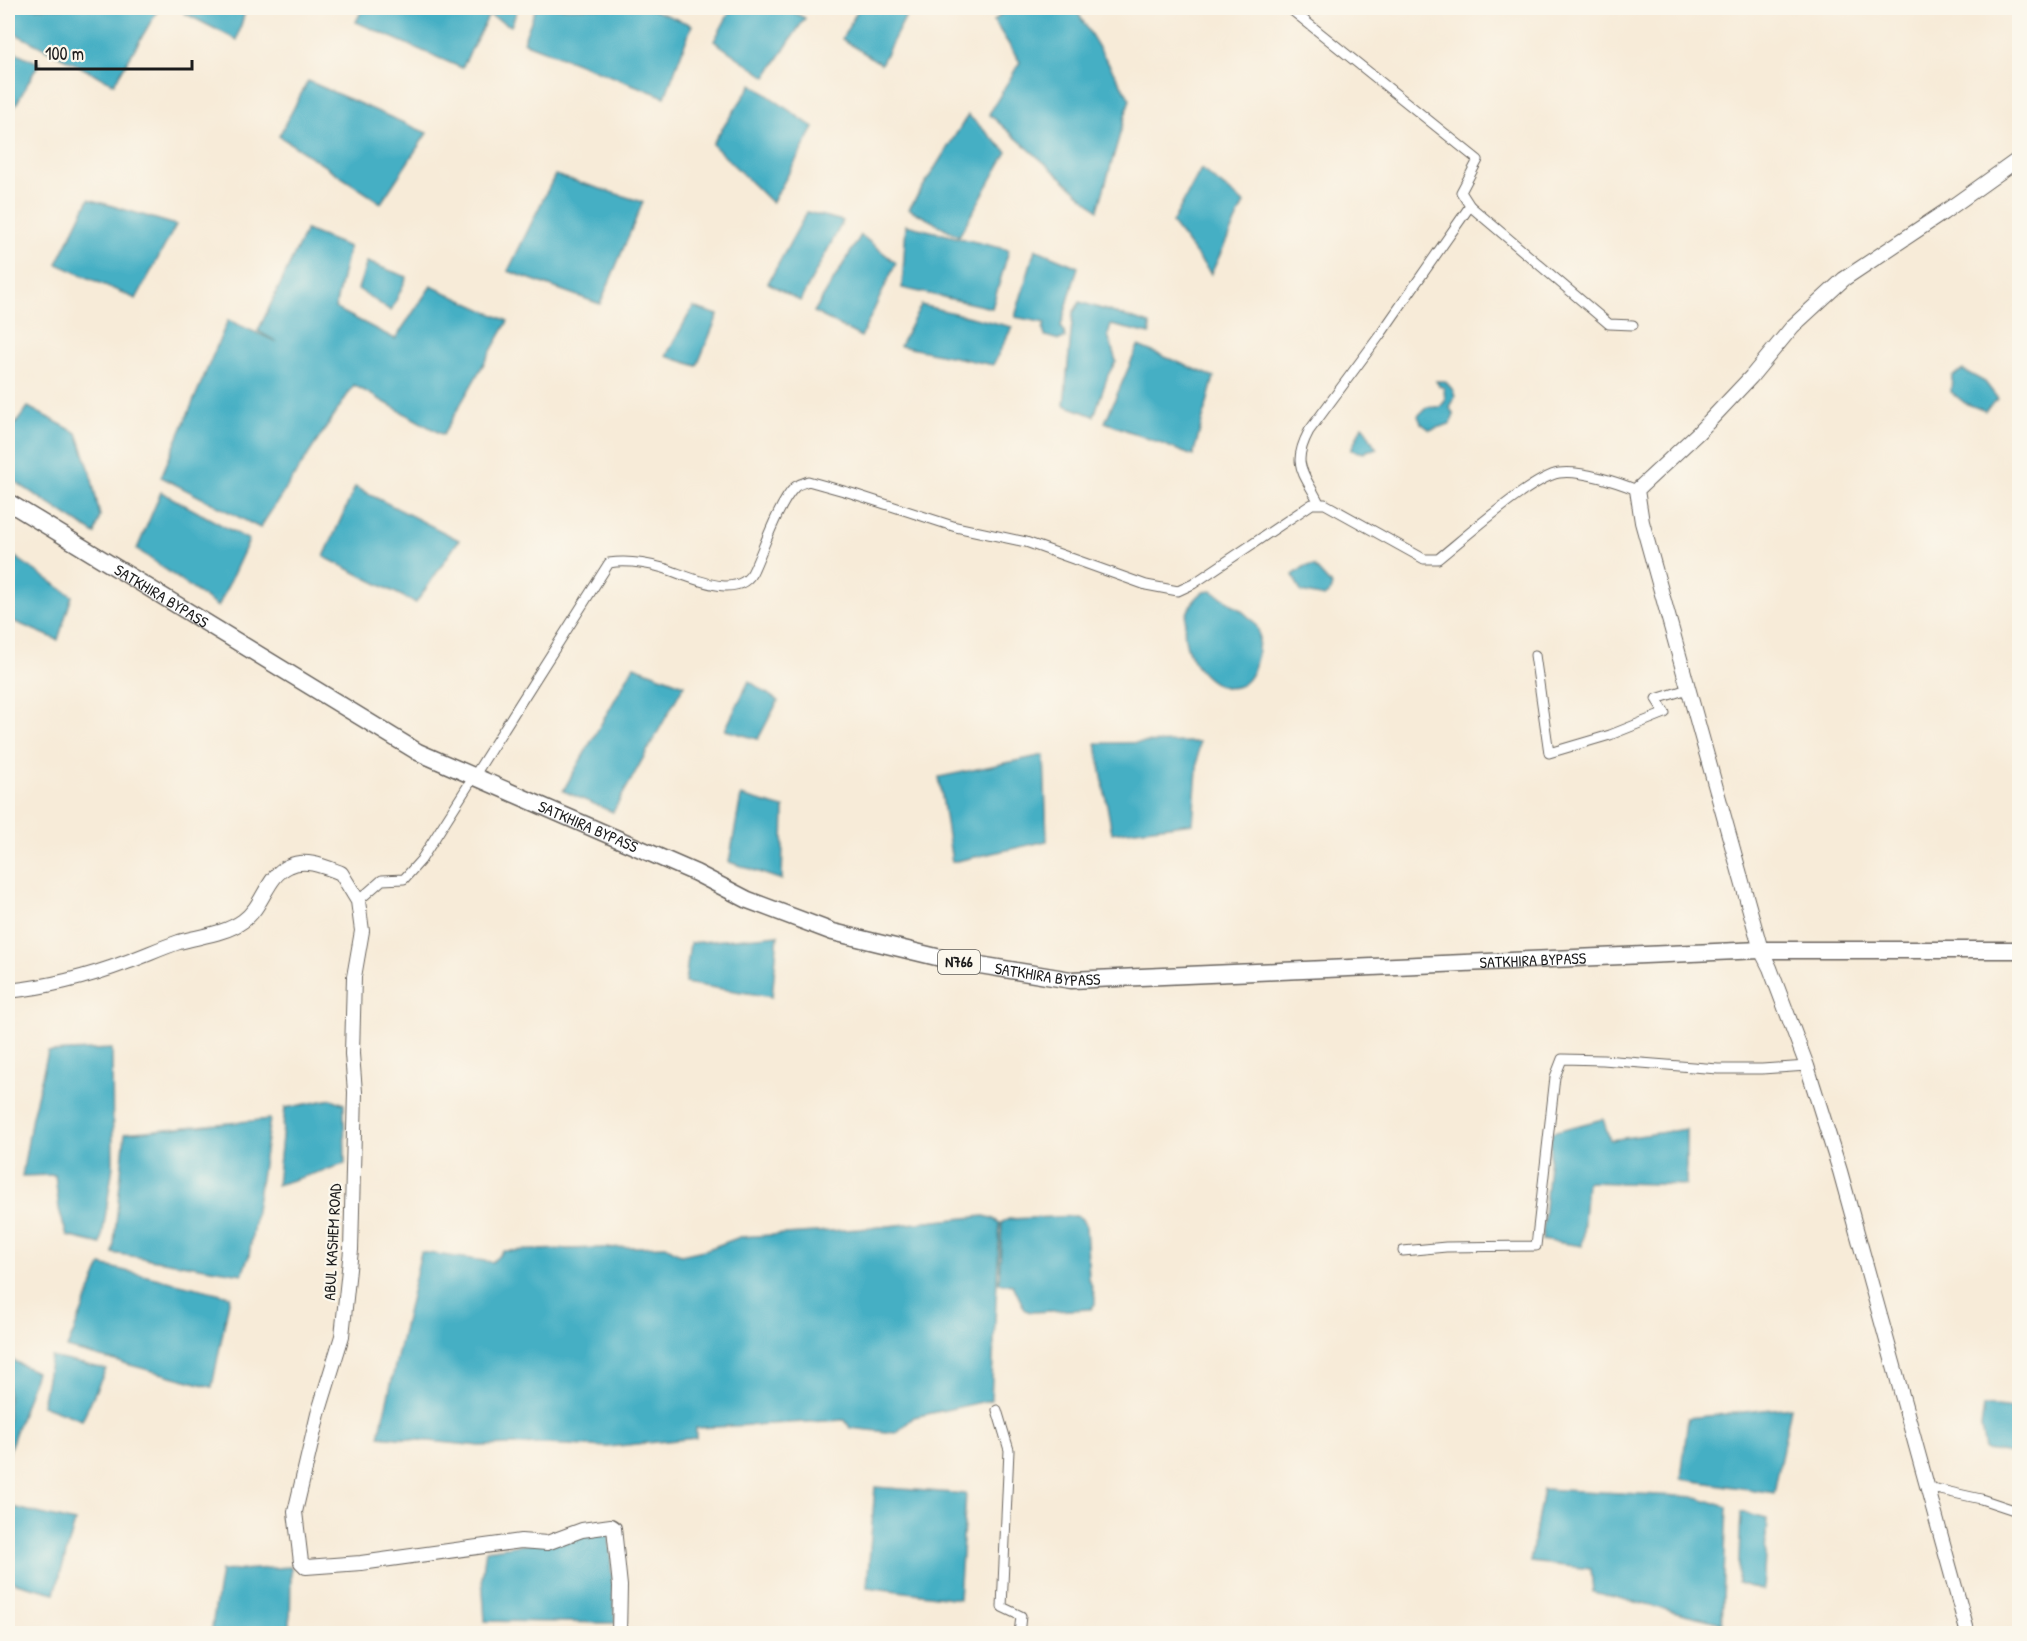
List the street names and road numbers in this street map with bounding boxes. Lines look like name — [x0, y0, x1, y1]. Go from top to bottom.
street label: SATKHIRA BYPASS — [110, 559, 213, 633]
street label: SATKHIRA BYPASS — [535, 795, 642, 858]
street label: SATKHIRA BYPASS — [1479, 947, 1587, 973]
road number: N766 — [938, 950, 980, 974]
street label: SATKHIRA BYPASS — [993, 957, 1102, 991]
street label: ABUL KASHEM ROAD — [318, 1183, 346, 1301]

